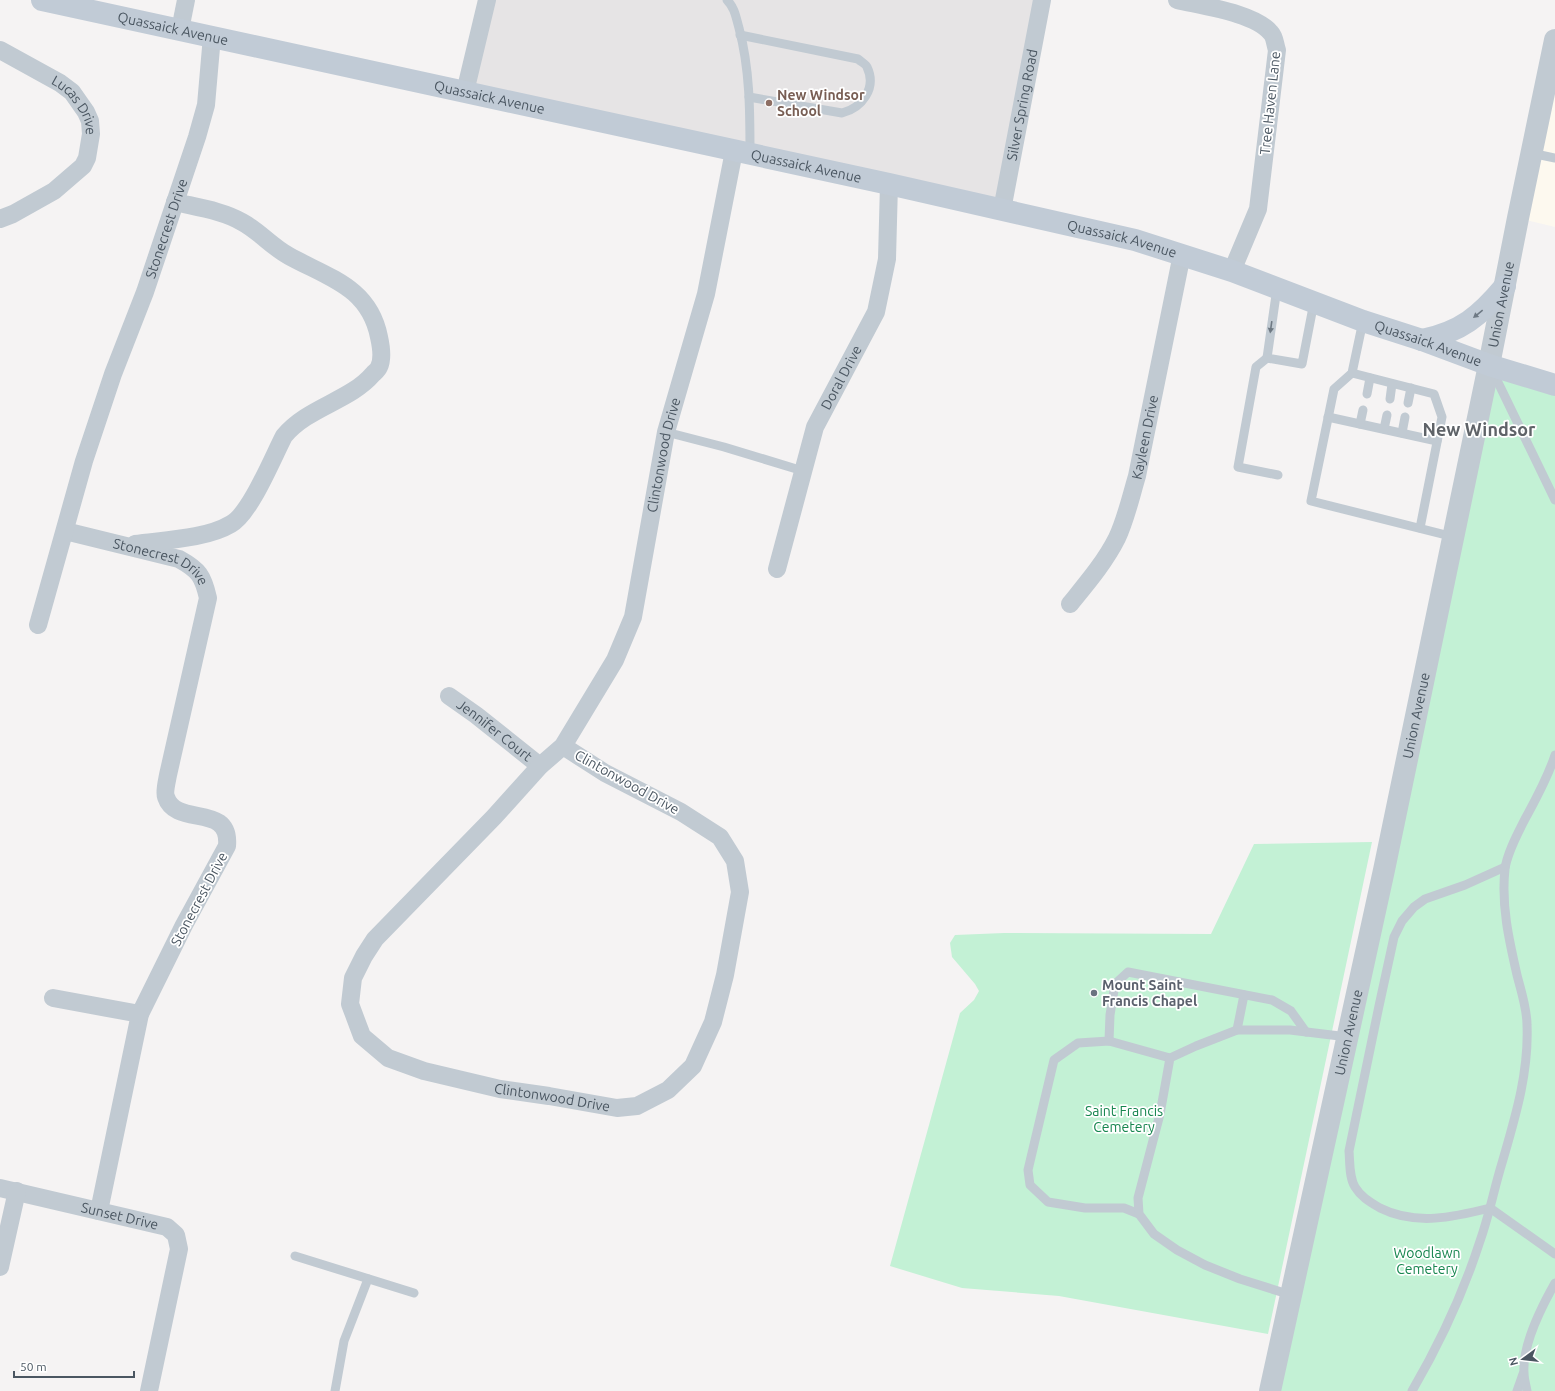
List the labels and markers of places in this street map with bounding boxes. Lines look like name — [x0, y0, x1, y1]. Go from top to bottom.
place label: New Windsor School — [777, 87, 865, 119]
marker: New Windsor School — [764, 98, 774, 108]
place label: Mount Saint Francis Chapel — [1102, 977, 1197, 1009]
marker: Mount Saint Francis Chapel — [1089, 988, 1099, 998]

